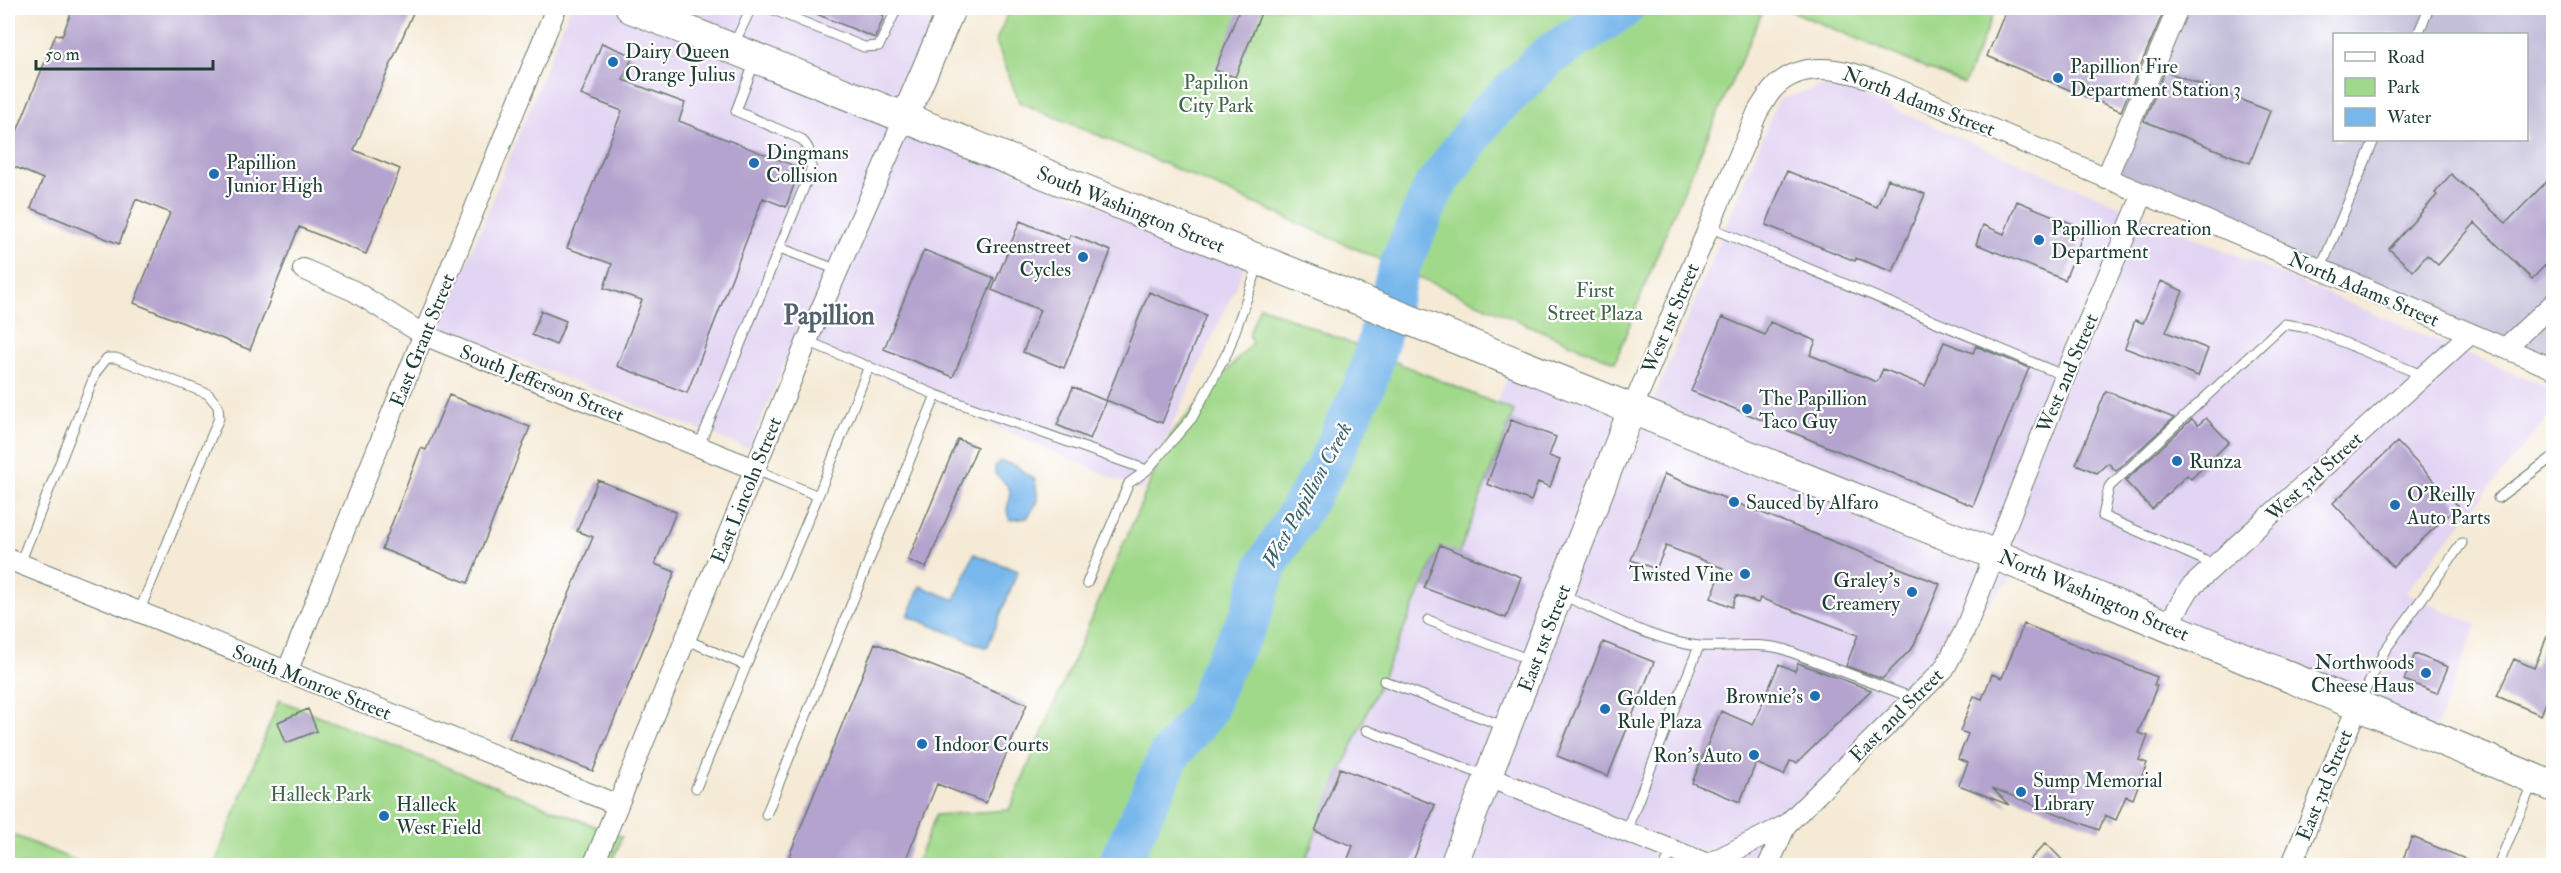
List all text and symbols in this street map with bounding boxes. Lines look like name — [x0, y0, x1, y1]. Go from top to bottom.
scale bar — [36, 33, 213, 71]
legend — [2333, 33, 2528, 141]
place label: Dairy Queen Orange Julius — [625, 39, 735, 87]
text: 50 m — [45, 43, 80, 66]
text: Road — [2387, 46, 2425, 69]
place label: Papillion Fire Department Station 3 — [2070, 54, 2241, 103]
marker: Dairy Queen Orange Julius — [606, 55, 620, 69]
street label: North Adams Street — [1839, 61, 1999, 142]
park label: Papilion City Park — [1178, 70, 1254, 118]
marker: Papillion Fire Department Station 3 — [2051, 71, 2065, 85]
text: Park — [2387, 76, 2420, 99]
text: Water — [2386, 106, 2431, 129]
place label: Dingmans Collision — [766, 140, 849, 188]
place label: Papillion Junior High — [225, 150, 323, 198]
marker: Dingmans Collision — [747, 156, 761, 170]
street label: South Washington Street — [1033, 160, 1229, 259]
marker: Papillion Junior High — [207, 167, 221, 181]
place label: Papillion Recreation Department — [2051, 216, 2212, 265]
marker: Papillion Recreation Department — [2032, 233, 2046, 247]
place label: Greenstreet Cycles — [976, 234, 1072, 282]
street label: North Adams Street — [2285, 246, 2443, 333]
marker: Greenstreet Cycles — [1076, 250, 1090, 264]
street label: West 1st Street — [1636, 259, 1705, 378]
street label: East Grant Street — [384, 269, 461, 411]
park label: First Street Plaza — [1547, 278, 1643, 326]
district label: Papillion — [783, 300, 875, 333]
street label: West 2nd Street — [2031, 309, 2104, 438]
street label: South Jefferson Street — [456, 339, 628, 428]
place label: The Papillion Taco Guy — [1759, 386, 1867, 434]
marker: The Papillion Taco Guy — [1740, 402, 1754, 416]
street label: East Lincoln Street — [706, 413, 787, 567]
water label: West Papillion Creek — [1256, 418, 1359, 573]
street label: West 3rd Street — [2260, 426, 2368, 527]
place label: Runza — [2189, 449, 2242, 474]
marker: Runza — [2170, 454, 2184, 468]
place label: O'Reilly Auto Parts — [2406, 482, 2491, 530]
place label: Sauced by Alfaro — [1746, 490, 1878, 515]
marker: Sauced by Alfaro — [1727, 495, 1741, 509]
marker: O'Reilly Auto Parts — [2388, 498, 2402, 512]
street label: North Washington Street — [1995, 544, 2193, 647]
place label: Twisted Vine — [1629, 562, 1733, 587]
marker: Twisted Vine — [1738, 567, 1752, 581]
place label: Graley's Creamery — [1822, 568, 1901, 616]
street label: East 1st Street — [1513, 580, 1577, 695]
marker: Graley's Creamery — [1905, 585, 1919, 599]
street label: South Monroe Street — [229, 639, 395, 726]
place label: Northwoods Cheese Haus — [2311, 650, 2414, 698]
street label: East 2nd Street — [1844, 663, 1949, 768]
marker: Northwoods Cheese Haus — [2419, 666, 2433, 680]
place label: Brownie's — [1725, 684, 1803, 709]
place label: Golden Rule Plaza — [1617, 686, 1703, 734]
marker: Brownie's — [1808, 689, 1822, 703]
marker: Golden Rule Plaza — [1598, 702, 1612, 716]
street label: East 3rd Street — [2291, 726, 2358, 844]
place label: Indoor Courts — [934, 732, 1049, 757]
marker: Indoor Courts — [915, 737, 929, 751]
place label: Ron's Auto — [1653, 743, 1742, 768]
marker: Ron's Auto — [1747, 748, 1761, 762]
place label: Sump Memorial Library — [2033, 768, 2163, 816]
park label: Halleck Park — [270, 782, 372, 807]
marker: Sump Memorial Library — [2014, 785, 2028, 799]
place label: Halleck West Field — [395, 792, 481, 840]
marker: Halleck West Field — [377, 809, 391, 823]

